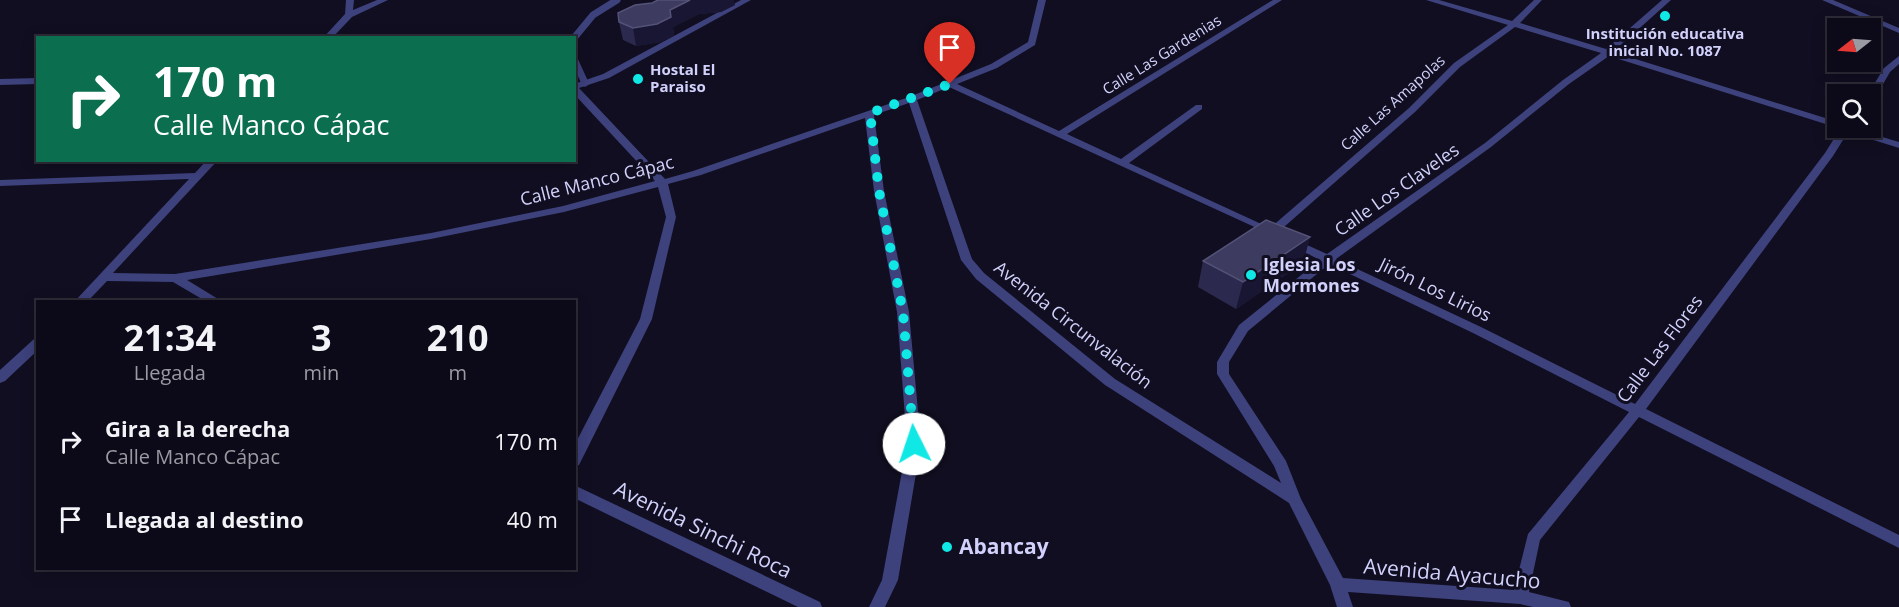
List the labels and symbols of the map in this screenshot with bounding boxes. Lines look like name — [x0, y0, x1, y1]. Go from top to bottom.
marker: Institución educativa inicial No. 1087 — [1658, 9, 1672, 23]
street label: Calle Las Gardenias — [1098, 10, 1225, 99]
north arrow — [1827, 18, 1881, 72]
pin — [924, 22, 975, 84]
place label: Institución educativa inicial No. 1087 — [1586, 23, 1744, 60]
street label: Calle Las Amapolas — [1336, 50, 1449, 155]
place label: Hostal El Paraiso — [650, 59, 715, 96]
marker: Hostal El Paraiso — [631, 72, 645, 86]
street label: Calle Los Claveles — [1329, 137, 1463, 241]
street label: Calle Manco Cápac — [517, 149, 676, 211]
street label: Jirón Los Lirios — [1374, 251, 1496, 327]
place label: Iglesia Los Mormones — [1263, 252, 1360, 297]
street label: Avenida Circunvalación — [990, 255, 1158, 393]
marker: Iglesia Los Mormones — [1244, 268, 1258, 282]
street label: Calle Las Flores — [1611, 290, 1707, 407]
position arrow — [882, 412, 946, 476]
street label: Avenida Sinchi Roca — [610, 474, 797, 584]
place label: Abancay — [959, 532, 1049, 560]
marker: Abancay — [940, 540, 954, 554]
street label: Avenida Ayacucho — [1362, 551, 1542, 595]

